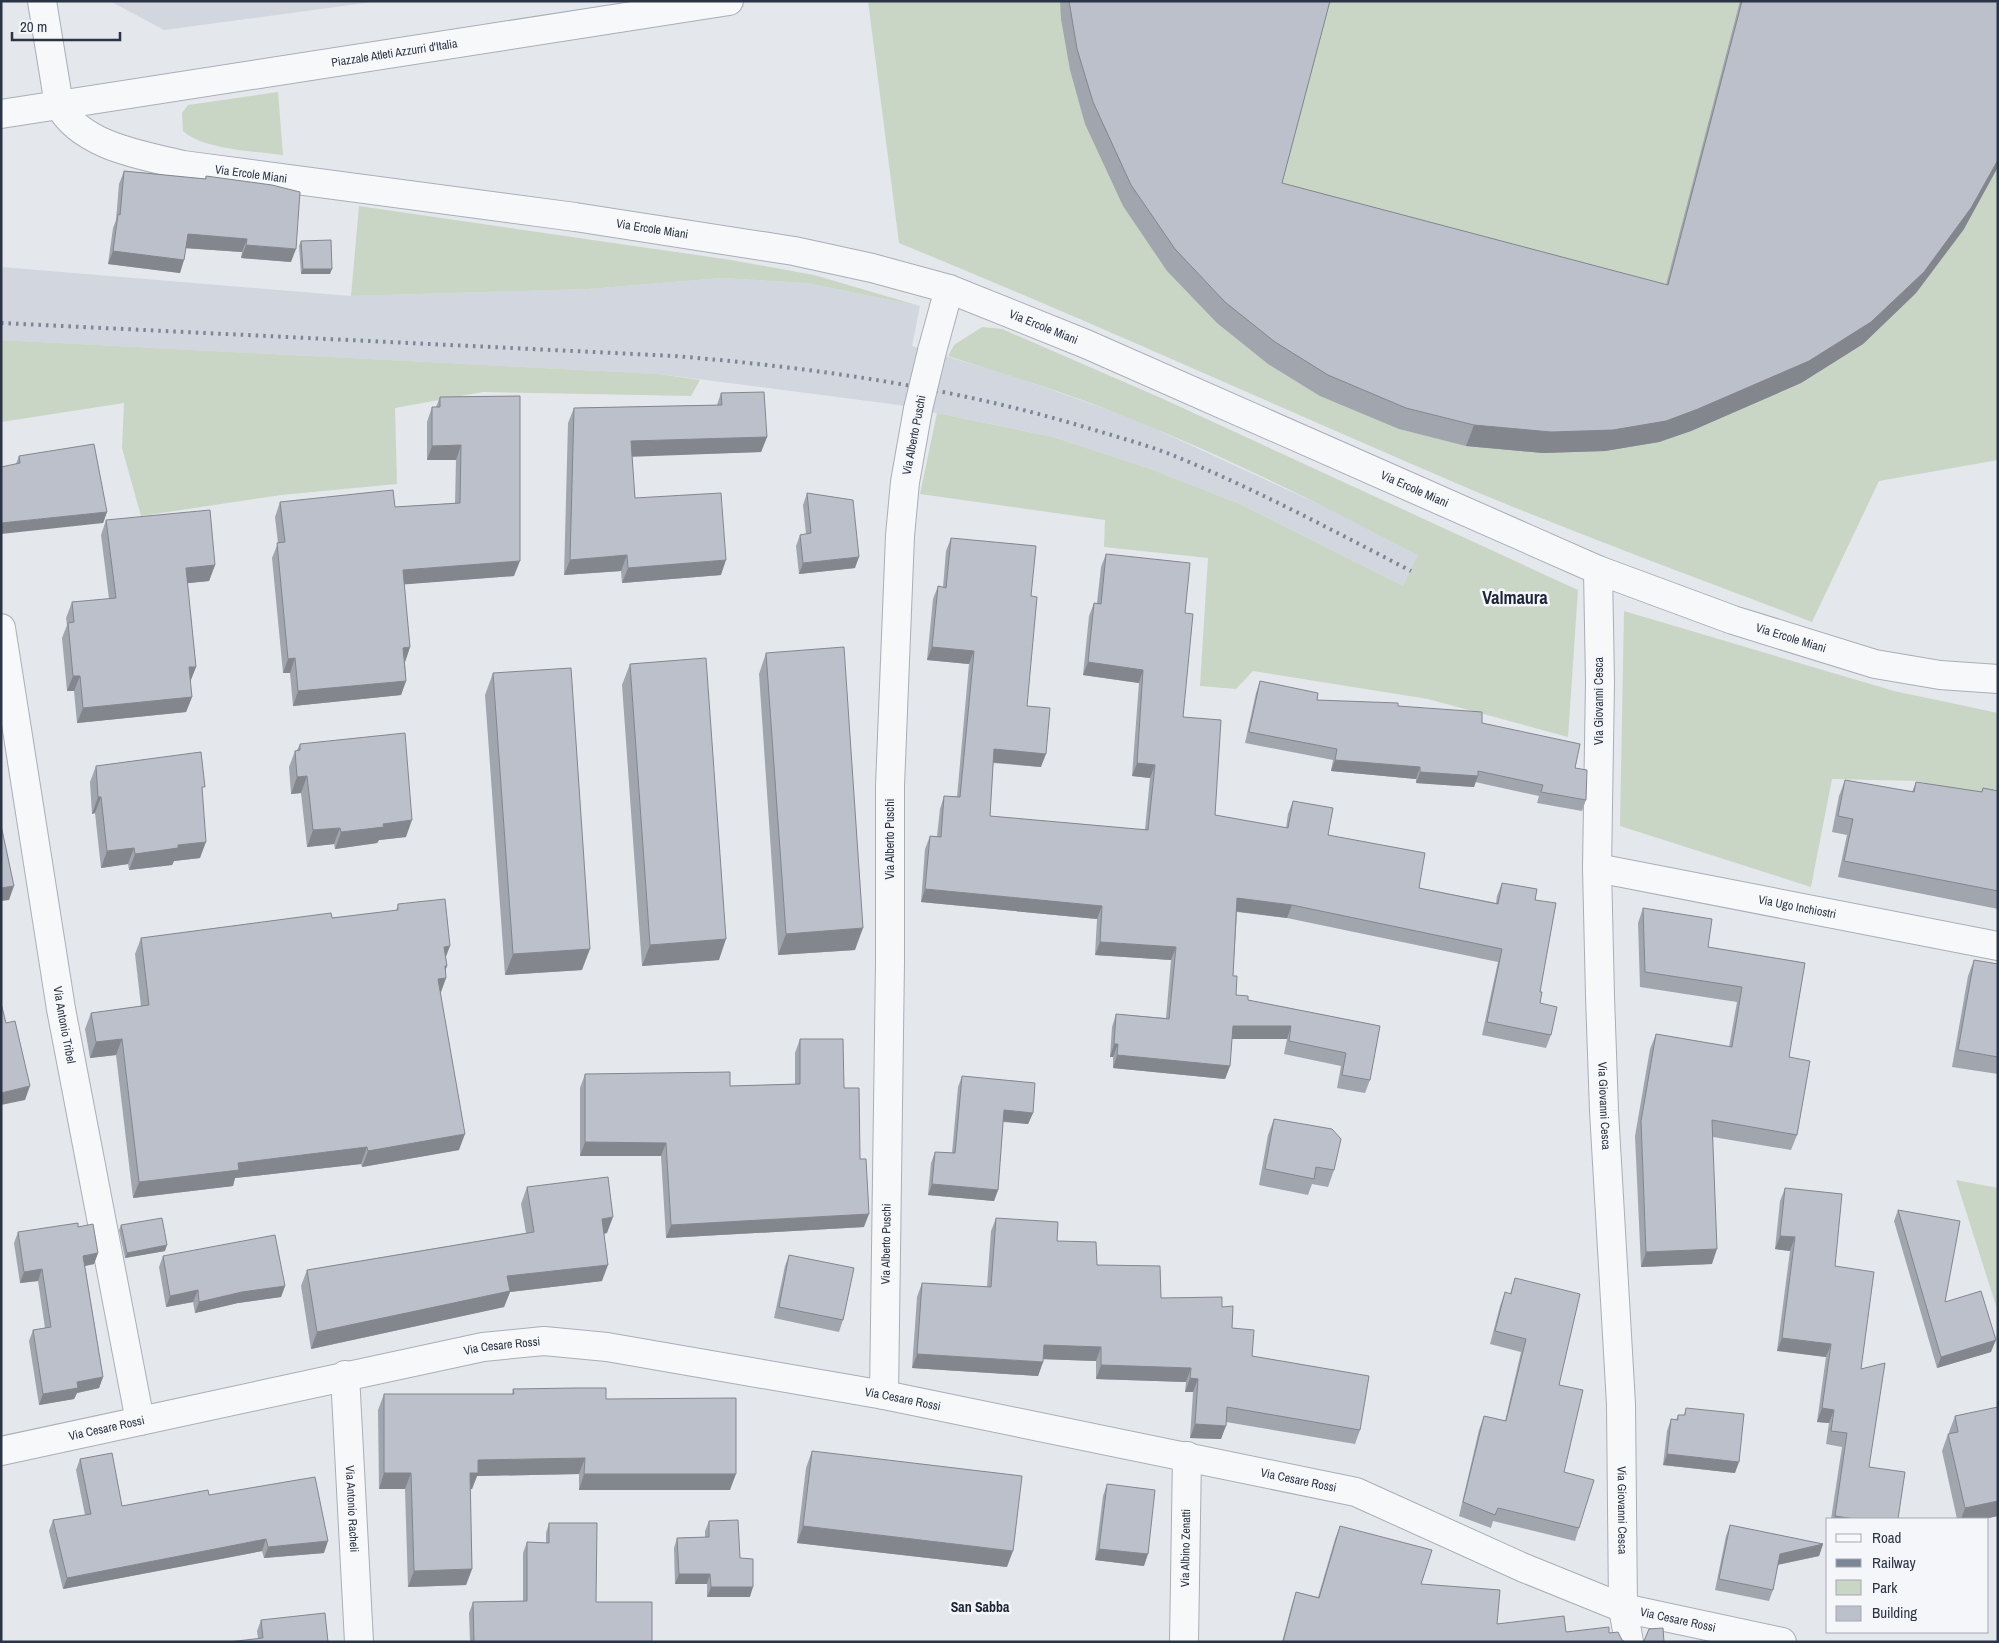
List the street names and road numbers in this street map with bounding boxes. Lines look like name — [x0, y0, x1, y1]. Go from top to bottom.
street label: Piazzale Atleti Azzurri d'Italia — [330, 35, 459, 71]
street label: Via Ercole Miani — [214, 161, 288, 187]
street label: Via Ercole Miani — [615, 216, 689, 242]
street label: Via Ercole Miani — [1007, 306, 1080, 348]
street label: Via Alberto Puschi — [898, 394, 930, 476]
street label: Via Ercole Miani — [1378, 467, 1451, 511]
street label: Via Ercole Miani — [1754, 620, 1828, 656]
street label: Via Giovanni Cesca — [1591, 657, 1607, 745]
street label: Via Alberto Puschi — [882, 799, 898, 879]
street label: Via Ugo Inchiostri — [1757, 892, 1837, 922]
street label: Via Antonio Tribel — [50, 985, 79, 1065]
street label: Via Giovanni Cesca — [1594, 1062, 1614, 1151]
street label: Via Alberto Puschi — [878, 1203, 895, 1285]
street label: Via Cesare Rossi — [462, 1333, 541, 1359]
street label: Via Cesare Rossi — [864, 1384, 942, 1414]
street label: Via Cesare Rossi — [67, 1412, 146, 1444]
street label: Via Antonio Racheli — [342, 1465, 362, 1553]
street label: Via Cesare Rossi — [1259, 1465, 1338, 1496]
street label: Via Giovanni Cesca — [1614, 1466, 1630, 1555]
street label: Via Albino Zenatti — [1177, 1509, 1194, 1587]
street label: Via Cesare Rossi — [1639, 1604, 1717, 1636]

